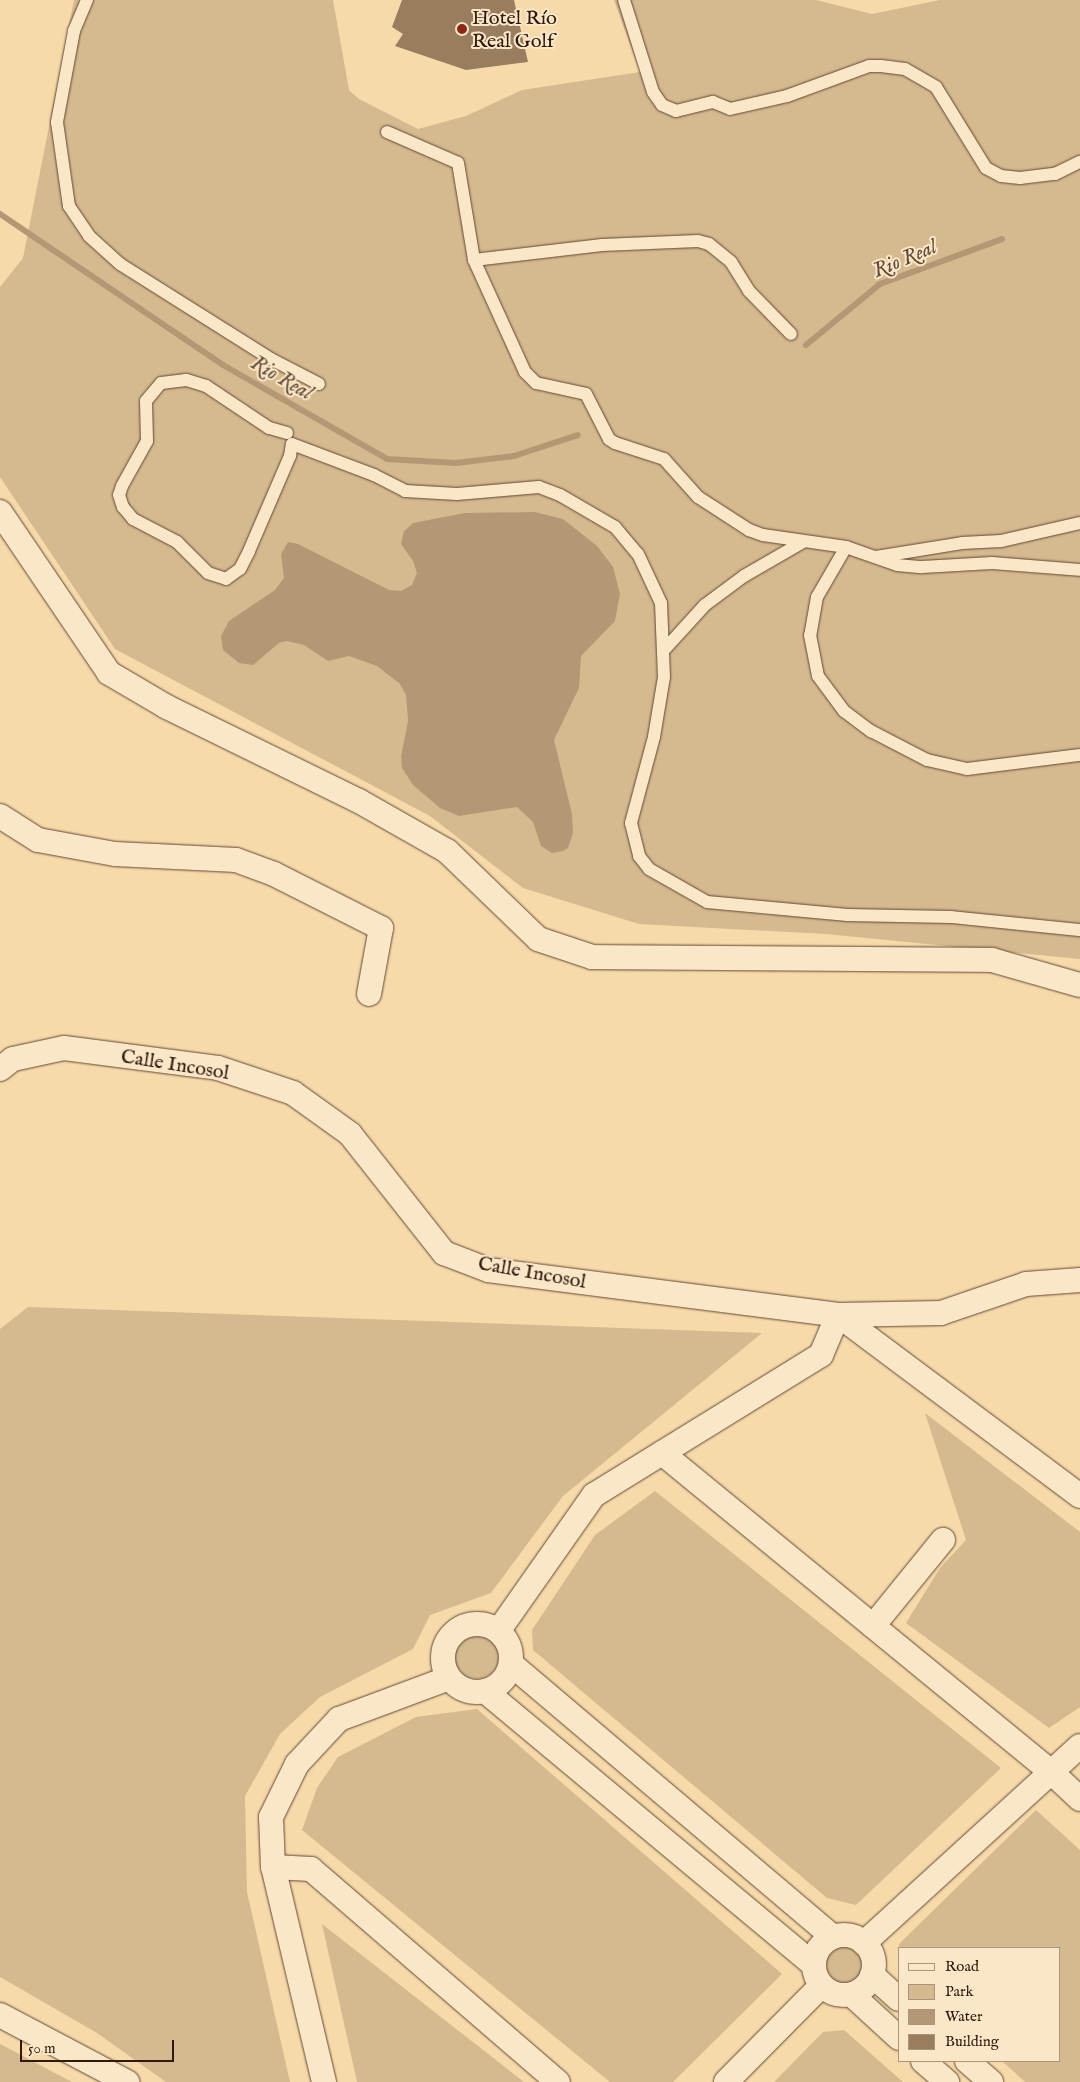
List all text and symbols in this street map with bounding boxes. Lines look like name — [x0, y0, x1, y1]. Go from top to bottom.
place label: Hotel Río Real Golf — [472, 6, 557, 53]
marker: Hotel Río Real Golf — [456, 23, 468, 35]
water label: Rio Real — [869, 235, 941, 285]
water label: Rio Real — [246, 351, 316, 407]
street label: Calle Incosol — [119, 1045, 231, 1085]
street label: Calle Incosol — [476, 1252, 588, 1294]
legend — [898, 1947, 1060, 2062]
text: Road — [945, 1957, 979, 1976]
text: Park — [945, 1982, 974, 2001]
text: Water — [945, 2007, 982, 2026]
scale bar — [22, 2030, 176, 2062]
text: Building — [945, 2032, 999, 2051]
text: 50 m — [28, 2039, 56, 2058]

